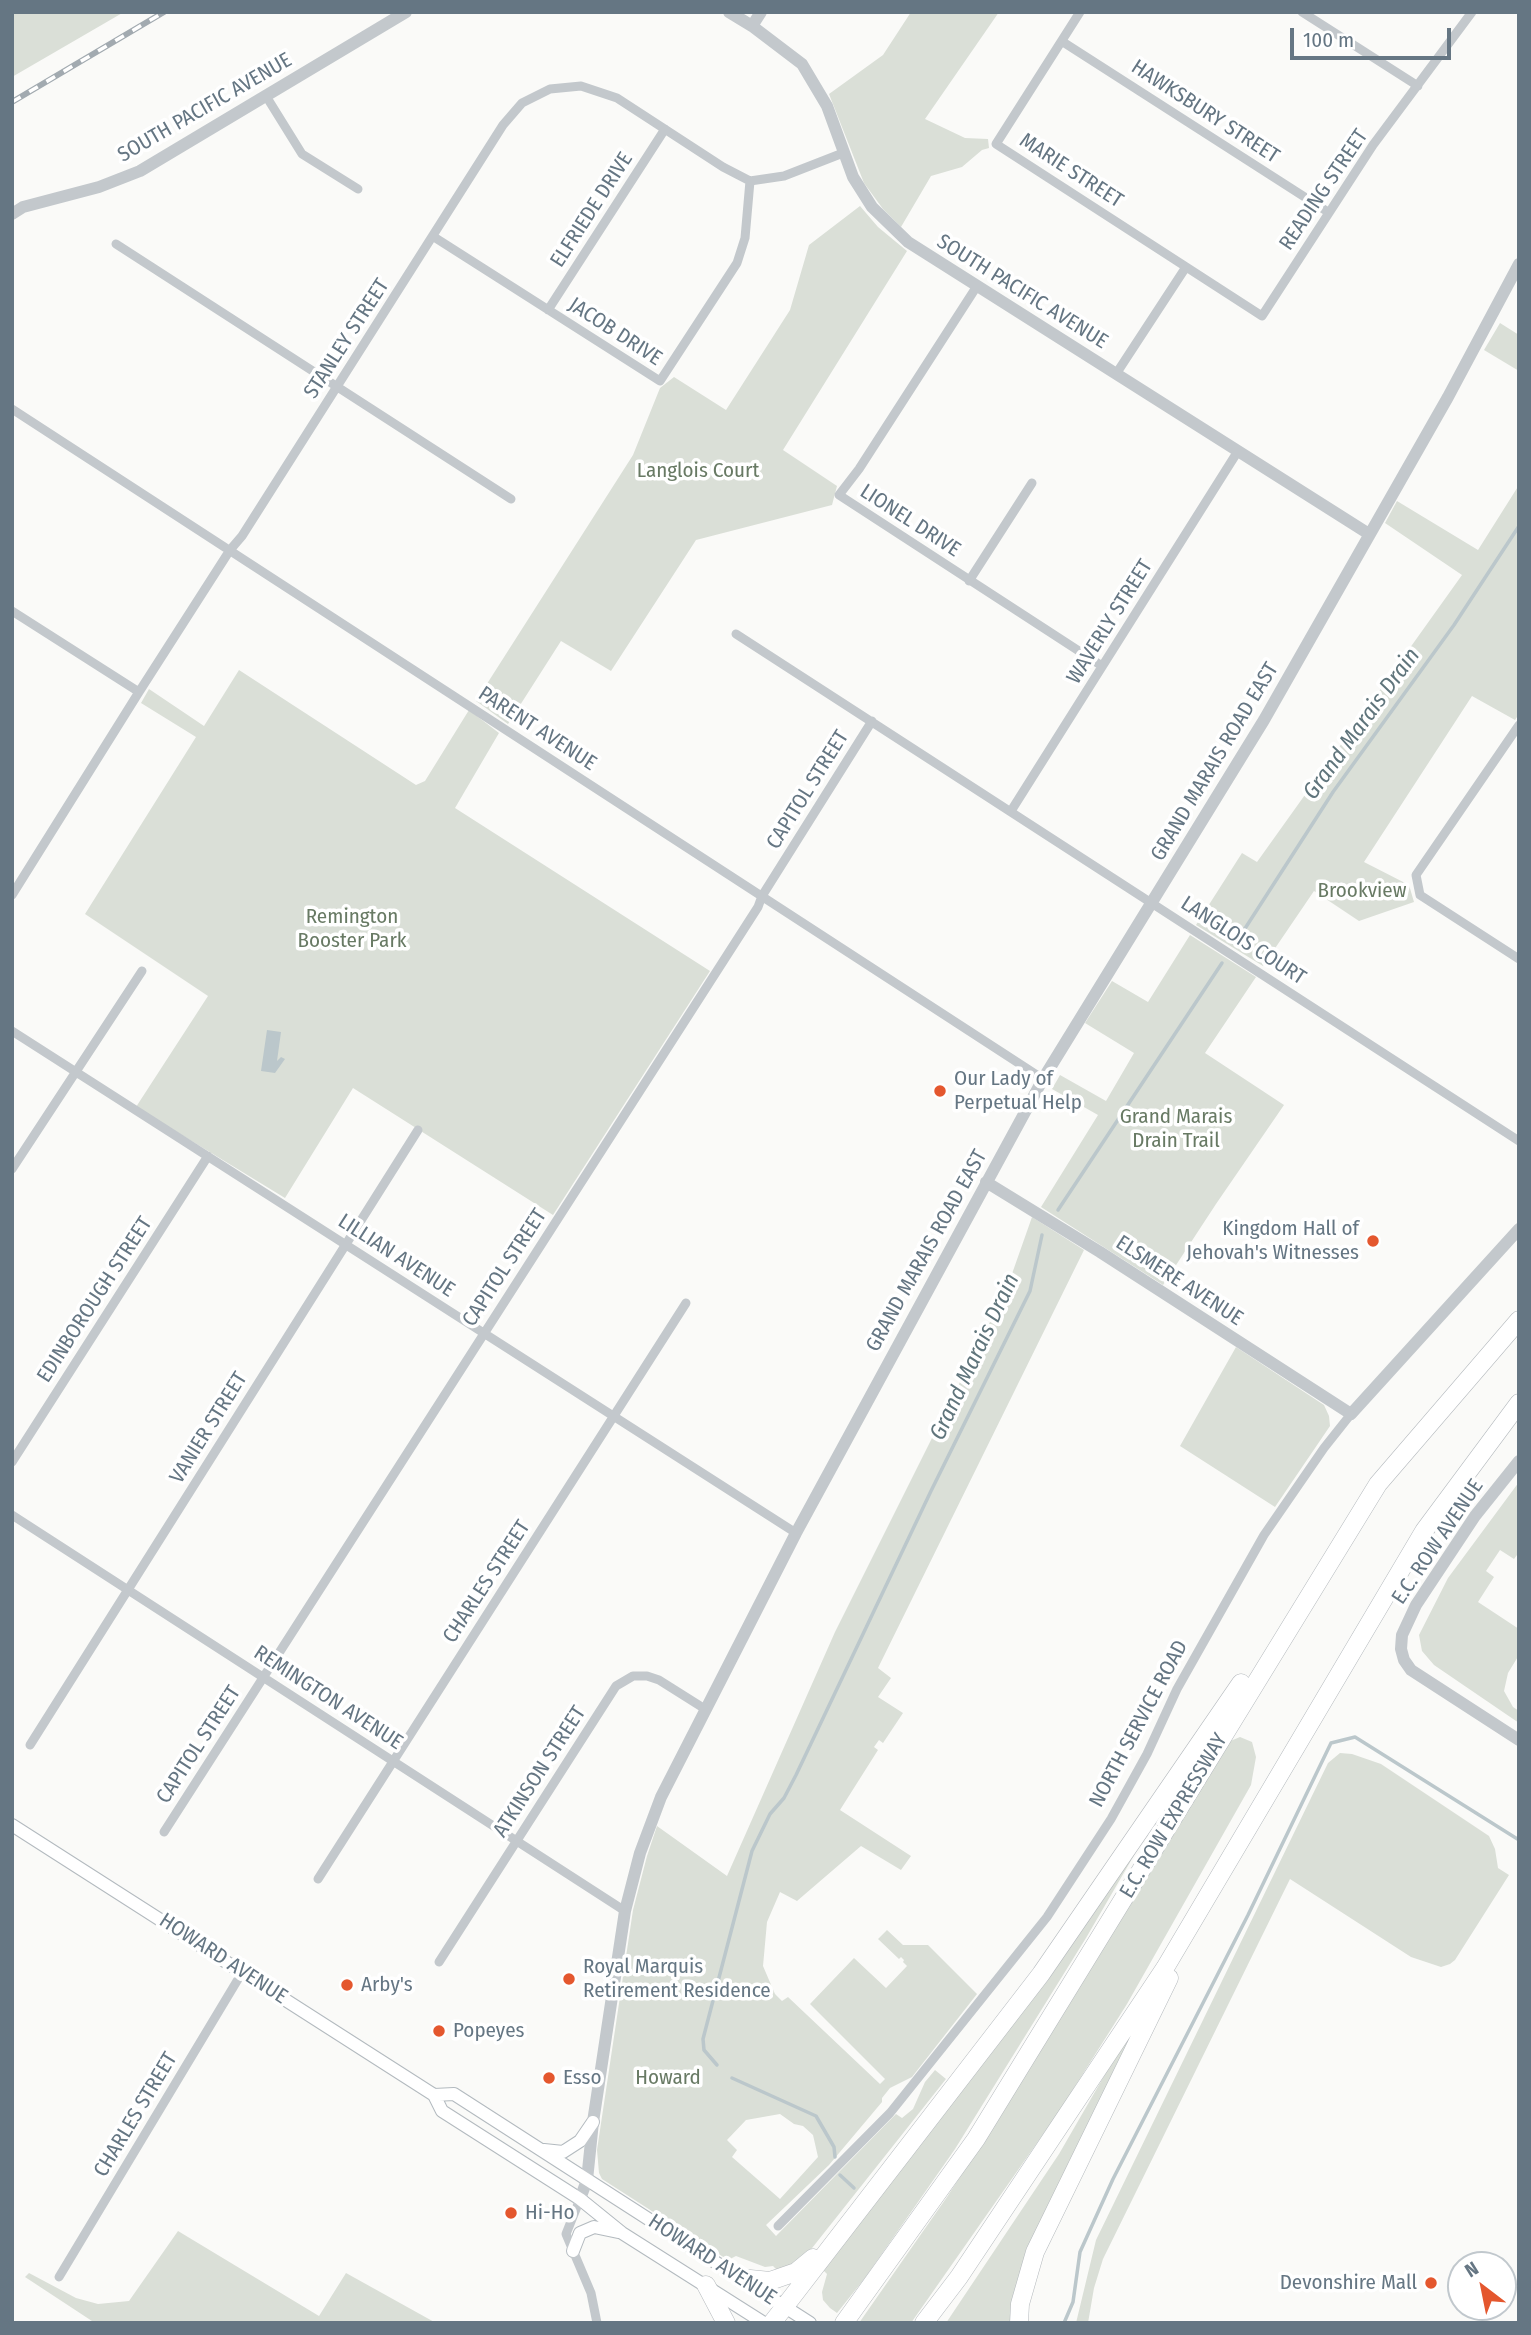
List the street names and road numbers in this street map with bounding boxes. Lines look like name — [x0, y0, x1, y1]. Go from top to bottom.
street label: SOUTH PACIFIC AVENUE — [114, 48, 296, 168]
street label: HAWKSBURY STREET — [1126, 55, 1284, 169]
street label: READING STREET — [1274, 125, 1374, 255]
street label: MARIE STREET — [1015, 128, 1127, 214]
street label: ELFRIEDE DRIVE — [546, 148, 638, 272]
street label: SOUTH PACIFIC AVENUE — [932, 229, 1112, 355]
street label: STANLEY STREET — [299, 275, 395, 403]
street label: JACOB DRIVE — [564, 293, 666, 371]
street label: LIONEL DRIVE — [855, 479, 965, 563]
street label: WAVERLY STREET — [1062, 555, 1158, 689]
street label: GRAND MARAIS ROAD EAST — [1146, 658, 1284, 866]
street label: PARENT AVENUE — [473, 681, 601, 777]
street label: CAPITOL STREET — [762, 726, 854, 854]
street label: LANGLOIS COURT — [1176, 891, 1310, 991]
street label: GRAND MARAIS ROAD EAST — [861, 1146, 993, 1356]
street label: CAPITOL STREET — [458, 1204, 552, 1332]
street label: LILLIAN AVENUE — [333, 1209, 459, 1303]
street label: EDINBOROUGH STREET — [32, 1213, 158, 1387]
street label: ELSMERE AVENUE — [1111, 1231, 1247, 1331]
street label: VANIER STREET — [165, 1368, 253, 1488]
street label: E.C. ROW AVENUE — [1387, 1475, 1489, 1609]
street label: CHARLES STREET — [438, 1516, 536, 1648]
street label: NORTH SERVICE ROAD — [1084, 1636, 1194, 1812]
street label: REMINGTON AVENUE — [249, 1641, 407, 1755]
street label: CAPITOL STREET — [152, 1681, 246, 1809]
street label: ATKINSON STREET — [488, 1702, 592, 1842]
street label: E.C. ROW EXPRESSWAY — [1115, 1729, 1233, 1903]
street label: HOWARD AVENUE — [154, 1908, 292, 2010]
street label: CHARLES STREET — [89, 2048, 183, 2182]
street label: HOWARD AVENUE — [643, 2209, 781, 2311]

